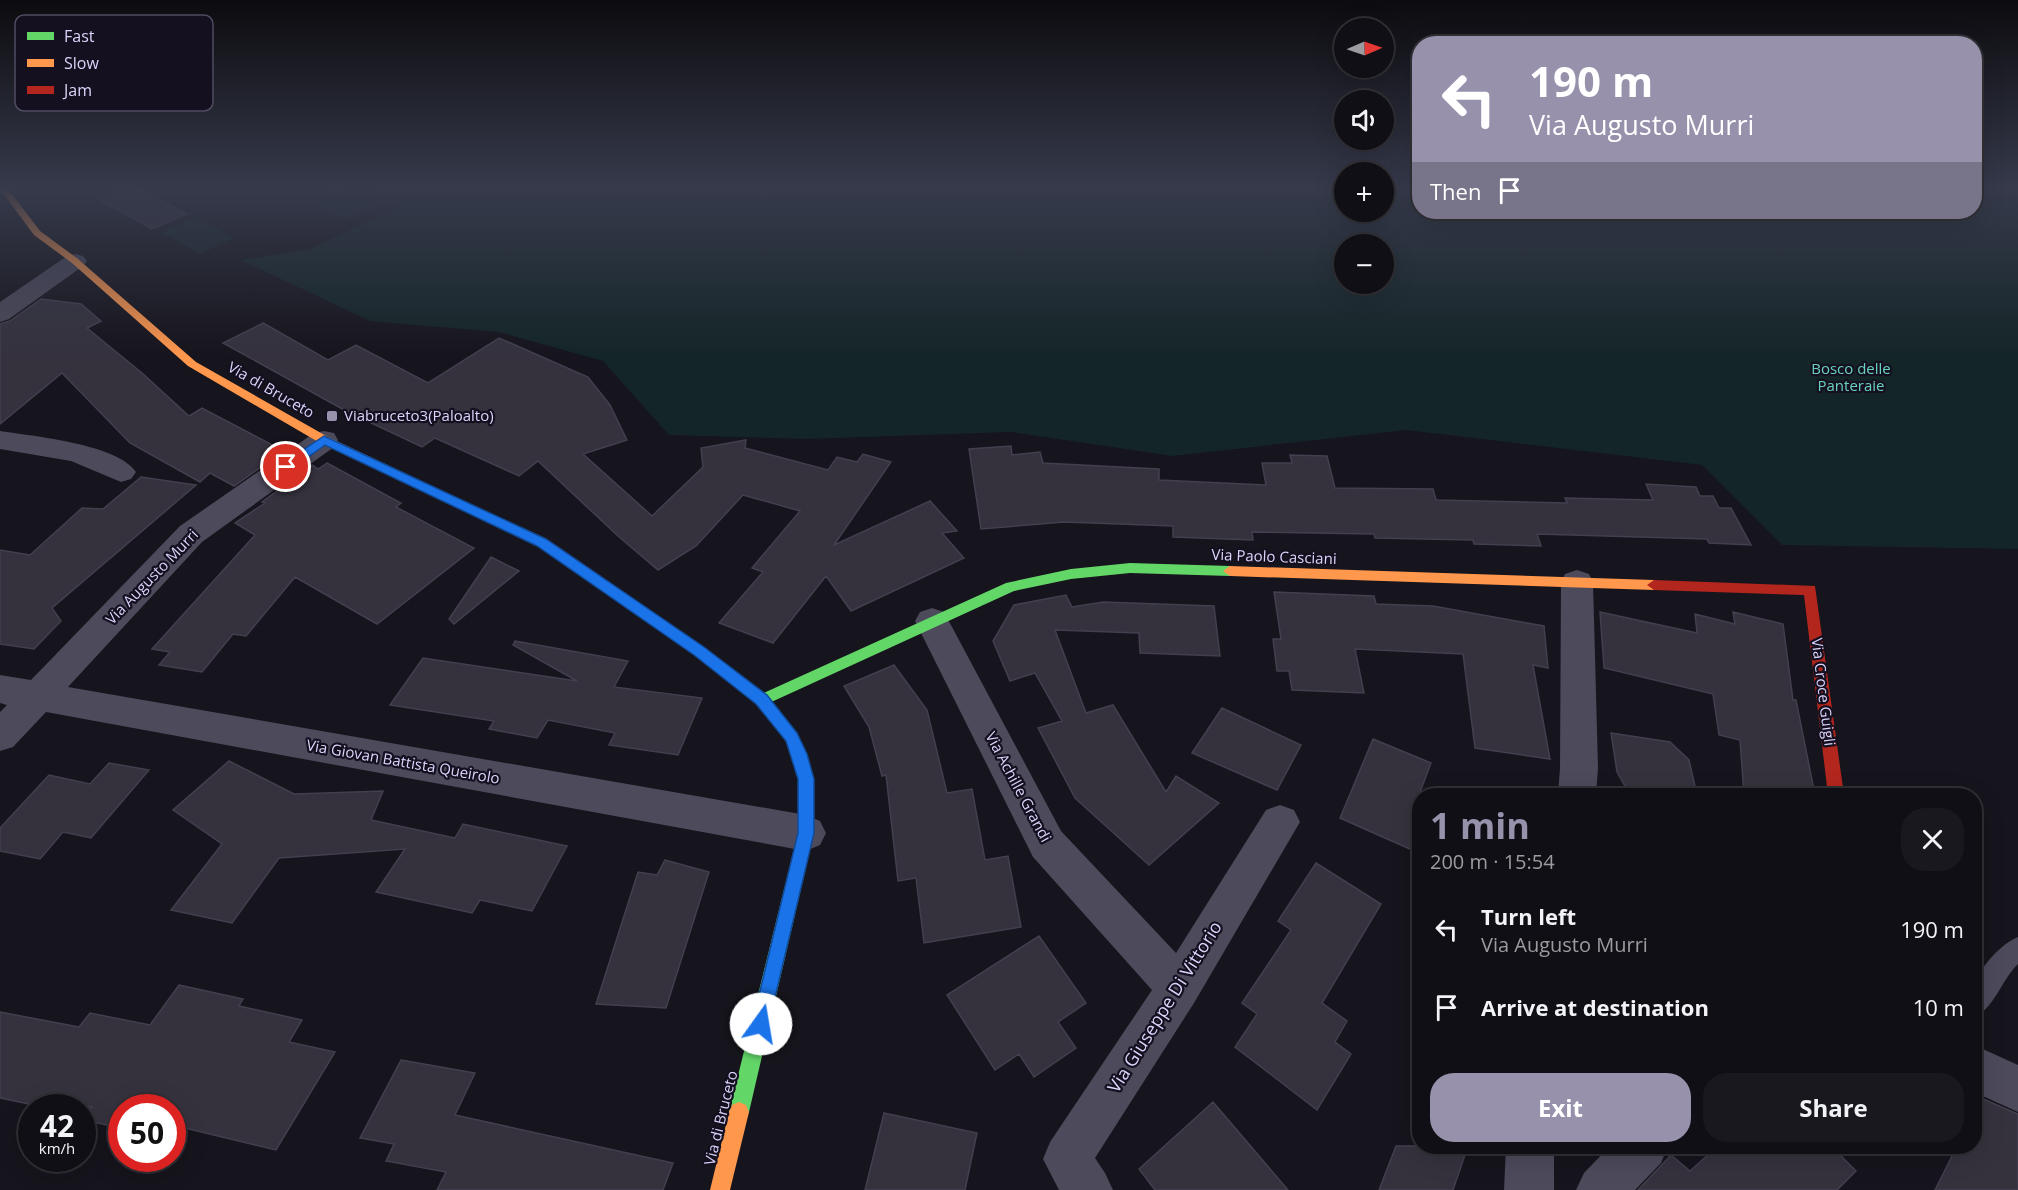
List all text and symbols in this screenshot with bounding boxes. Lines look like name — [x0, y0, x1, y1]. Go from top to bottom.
legend — [15, 15, 213, 111]
north arrow — [1334, 18, 1394, 78]
map controls — [1334, 18, 1394, 294]
text: Fast — [64, 25, 95, 47]
text: Slow — [64, 52, 99, 74]
text: 190 m — [1529, 52, 1653, 109]
icon: left — [1430, 60, 1508, 138]
text: Jam — [62, 79, 92, 101]
button: sound — [1334, 90, 1394, 150]
text: Via Augusto Murri — [1529, 106, 1754, 143]
button: + — [1334, 162, 1394, 222]
icon: arrive — [1493, 174, 1526, 207]
text: Then — [1430, 176, 1481, 206]
button: − — [1334, 234, 1394, 294]
street label: Via di Bruceto — [225, 356, 318, 422]
park label: Bosco delle Panteraie — [1811, 358, 1891, 395]
place label: Viabruceto3(Paloalto) — [344, 405, 494, 425]
marker: Viabruceto3(Paloalto) — [325, 409, 339, 423]
pin — [260, 441, 311, 492]
icon: arrive — [269, 450, 302, 483]
street label: Via Augusto Murri — [101, 524, 202, 628]
street label: Via Paolo Casciani — [1211, 544, 1337, 568]
street label: Via Croce Guigli — [1807, 637, 1841, 747]
street label: Via Achille Grandi — [981, 728, 1056, 845]
street label: Via Giovan Battista Queirolo — [305, 734, 501, 788]
text: 1 min — [1430, 801, 1530, 850]
button: close — [1901, 808, 1964, 871]
text: 200 m · 15:54 — [1430, 848, 1555, 875]
text: Turn left — [1481, 901, 1576, 931]
icon: left — [1430, 913, 1463, 946]
text: 190 m — [1900, 914, 1964, 944]
street label: Via Giuseppe Di Vittorio — [1101, 916, 1227, 1097]
text: Via Augusto Murri — [1481, 931, 1648, 958]
icon: arrive — [1430, 991, 1463, 1024]
position arrow — [729, 992, 793, 1056]
text: Arrive at destination — [1481, 992, 1709, 1022]
text: 10 m — [1913, 992, 1964, 1022]
street label: Via di Bruceto — [699, 1068, 741, 1167]
button: Exit — [1430, 1073, 1691, 1142]
button: Share — [1703, 1073, 1964, 1142]
speed limit sign: 50 — [108, 1094, 186, 1172]
text: 42 — [40, 1105, 74, 1146]
text: km/h — [39, 1138, 75, 1158]

